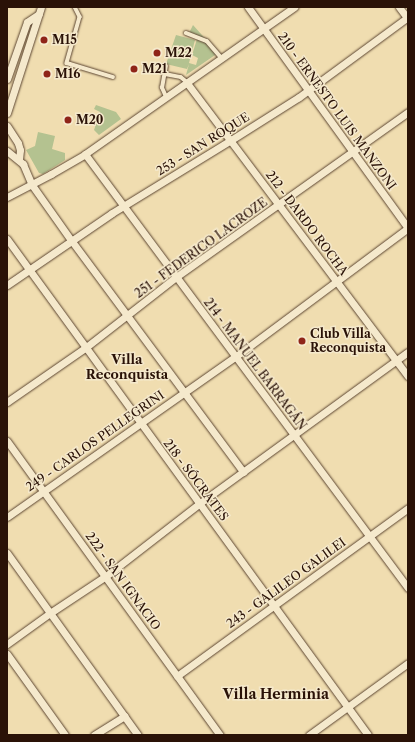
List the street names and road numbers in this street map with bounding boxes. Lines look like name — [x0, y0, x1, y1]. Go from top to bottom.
street label: 210 - ERNESTO LUIS MANZONI — [275, 29, 399, 193]
street label: 253 - SAN ROQUE — [154, 110, 252, 178]
street label: 212 - DARDO ROCHA — [263, 168, 351, 278]
street label: 251 - FEDERICO LACROZE — [132, 195, 270, 301]
street label: 214 - MANUEL BARRAGÁN — [201, 295, 309, 433]
street label: 249 - CARLOS PELLEGRINI — [23, 388, 167, 494]
street label: 218 - SÓCRATES — [161, 436, 231, 524]
street label: 222 - SAN IGNACIO — [83, 529, 163, 633]
street label: 243 - GALILEO GALILEI — [224, 535, 348, 631]

